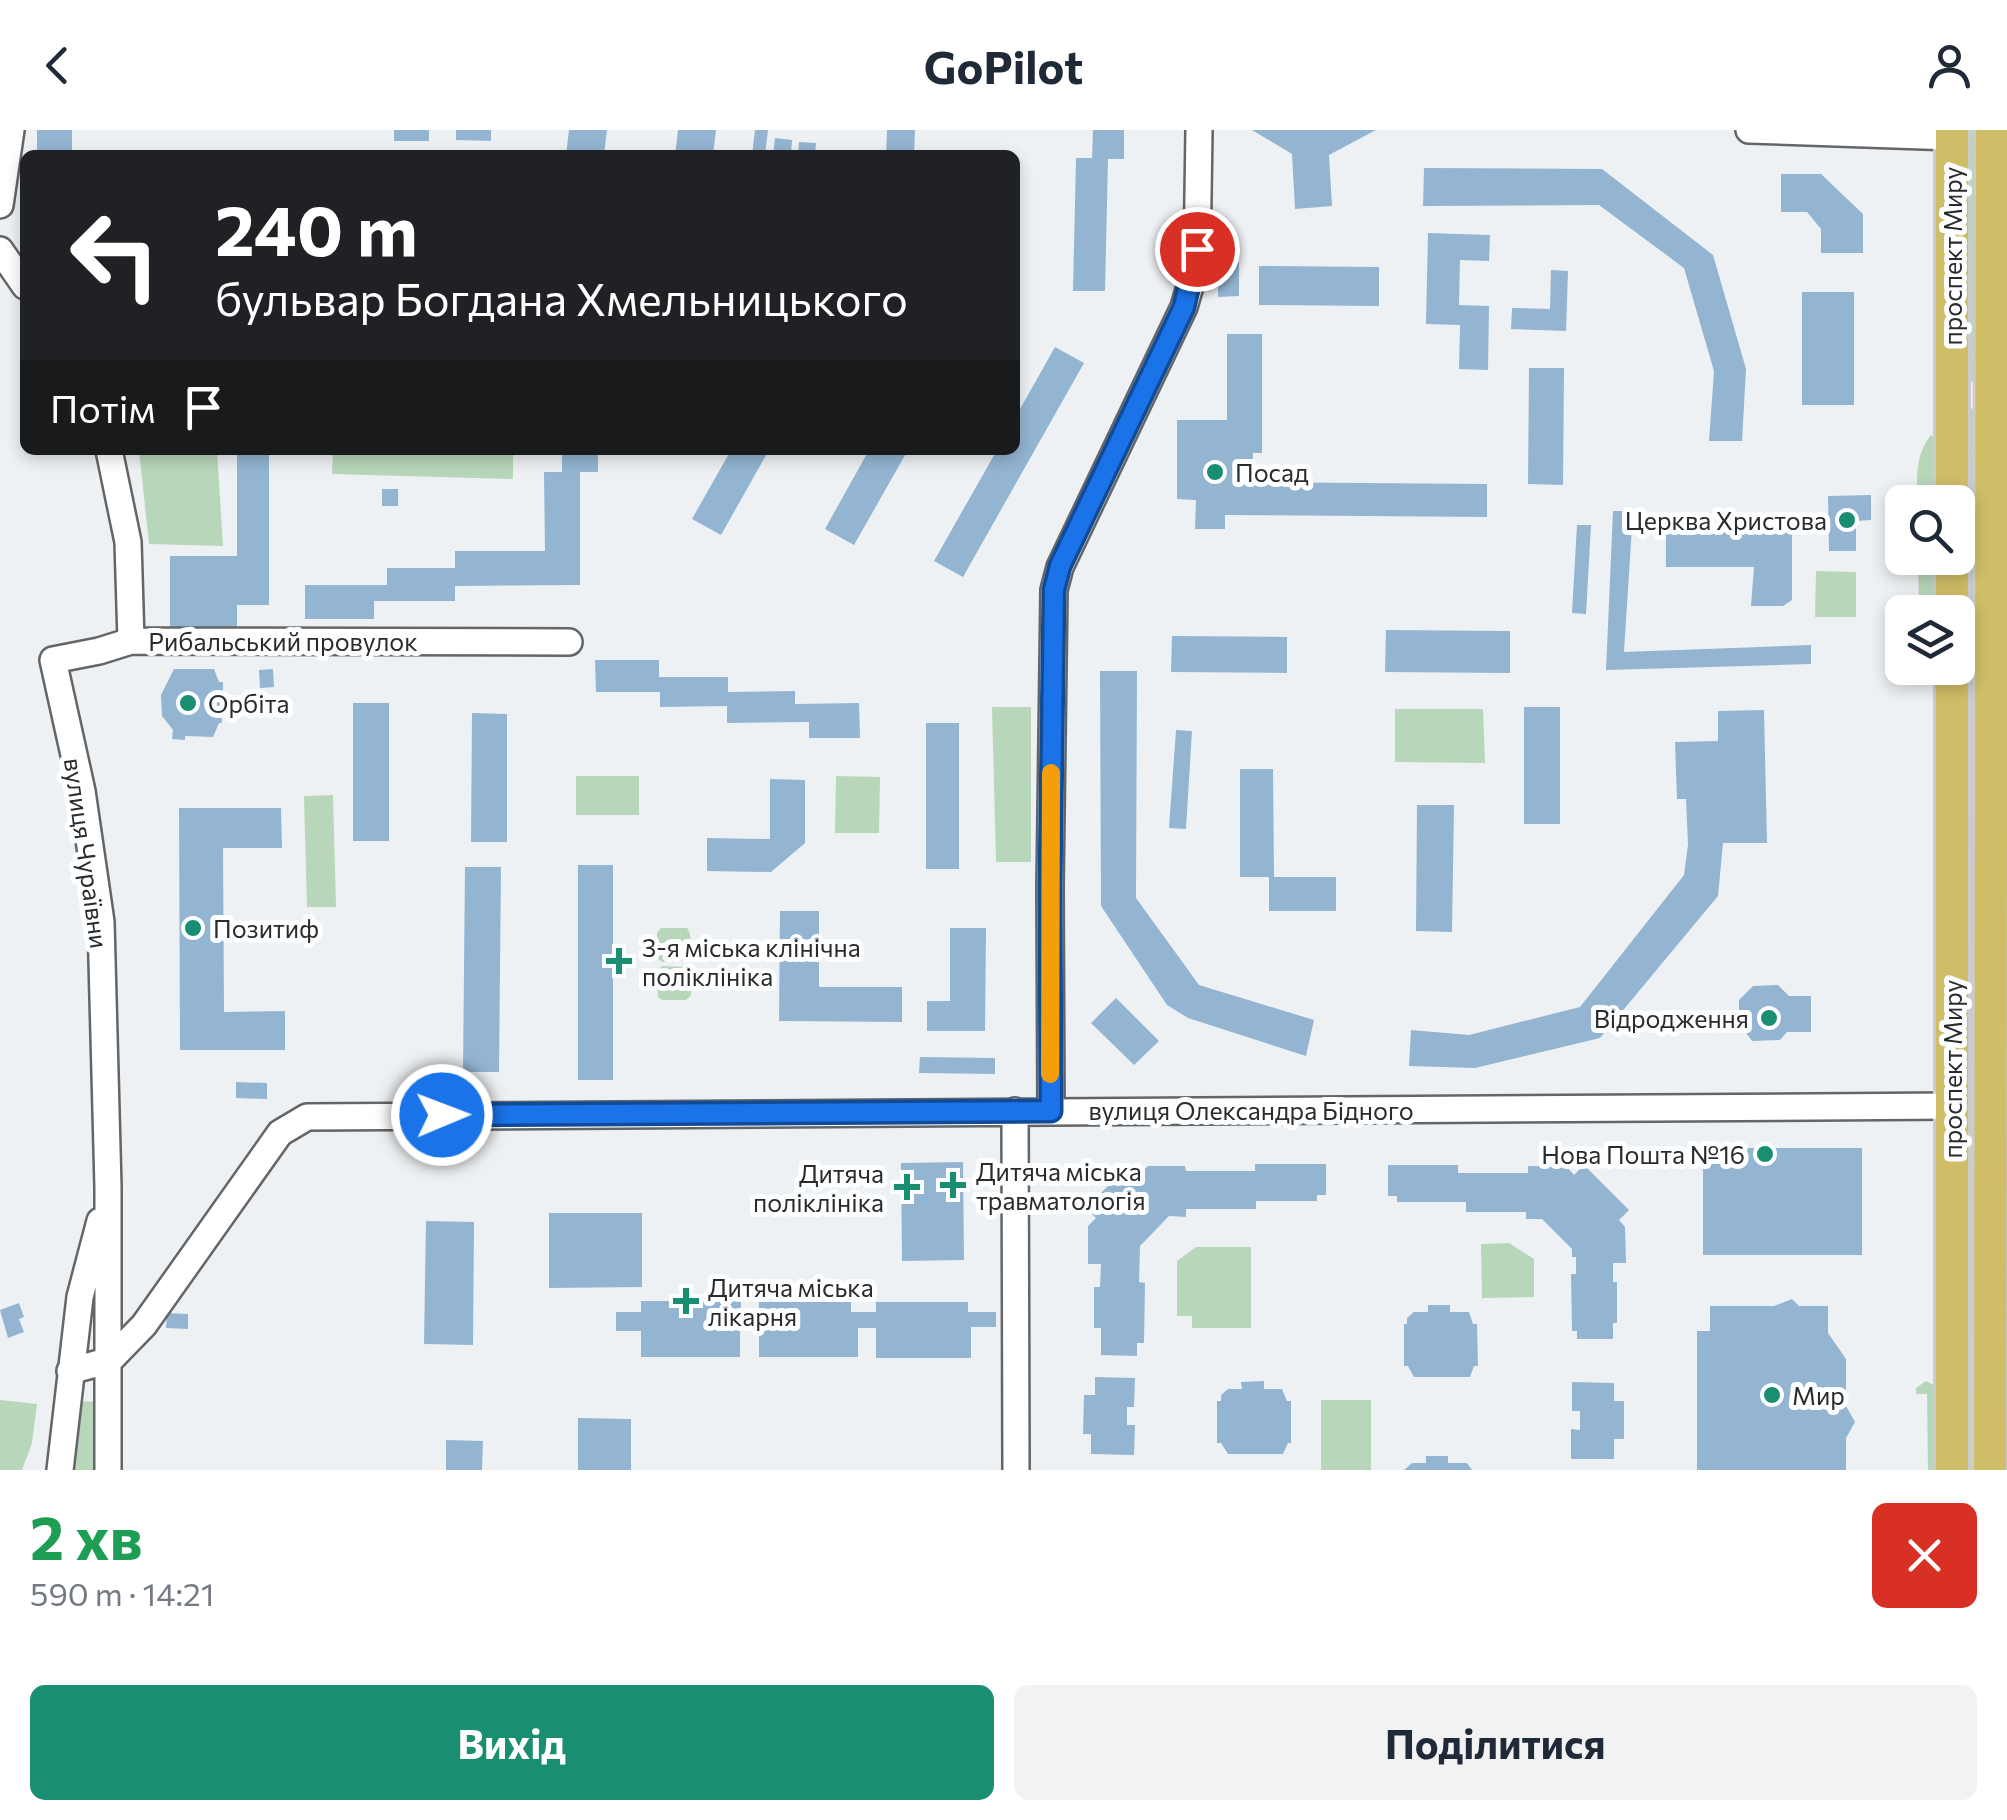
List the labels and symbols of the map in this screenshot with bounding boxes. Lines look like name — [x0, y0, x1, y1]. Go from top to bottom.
street label: проспект Миру — [1937, 166, 1967, 346]
pin — [1155, 207, 1240, 292]
place label: Посад — [1235, 457, 1309, 487]
marker: Посад — [1204, 461, 1226, 483]
place label: Церква Христова — [1625, 505, 1827, 535]
marker: Церква Христова — [1836, 509, 1858, 531]
street label: Рибальський провулок — [148, 626, 418, 656]
place label: Орбіта — [208, 688, 289, 718]
marker: Орбіта — [177, 692, 199, 714]
street label: вулиця Чураївни — [59, 756, 115, 950]
place label: Позитиф — [213, 913, 319, 943]
marker: Позитиф — [182, 917, 204, 939]
place label: 3-я міська клінічна поліклініка — [642, 932, 861, 991]
marker: 3-я міська клінічна поліклініка — [606, 948, 632, 974]
street label: проспект Миру — [1937, 979, 1967, 1159]
place label: Відродження — [1594, 1003, 1749, 1033]
marker: Відродження — [1758, 1007, 1780, 1029]
position arrow — [390, 1063, 494, 1167]
street label: вулиця Олександра Бідного — [1088, 1095, 1414, 1125]
place label: Нова Пошта №16 — [1541, 1139, 1745, 1169]
marker: Нова Пошта №16 — [1754, 1143, 1776, 1165]
place label: Дитяча міська травматологія — [976, 1156, 1146, 1215]
place label: Дитяча поліклініка — [753, 1158, 884, 1217]
marker: Дитяча міська травматологія — [940, 1172, 966, 1198]
marker: Дитяча поліклініка — [894, 1174, 920, 1200]
place label: Дитяча міська лікарня — [708, 1272, 874, 1331]
marker: Дитяча міська лікарня — [673, 1288, 699, 1314]
place label: Мир — [1792, 1380, 1845, 1410]
marker: Мир — [1761, 1384, 1783, 1406]

